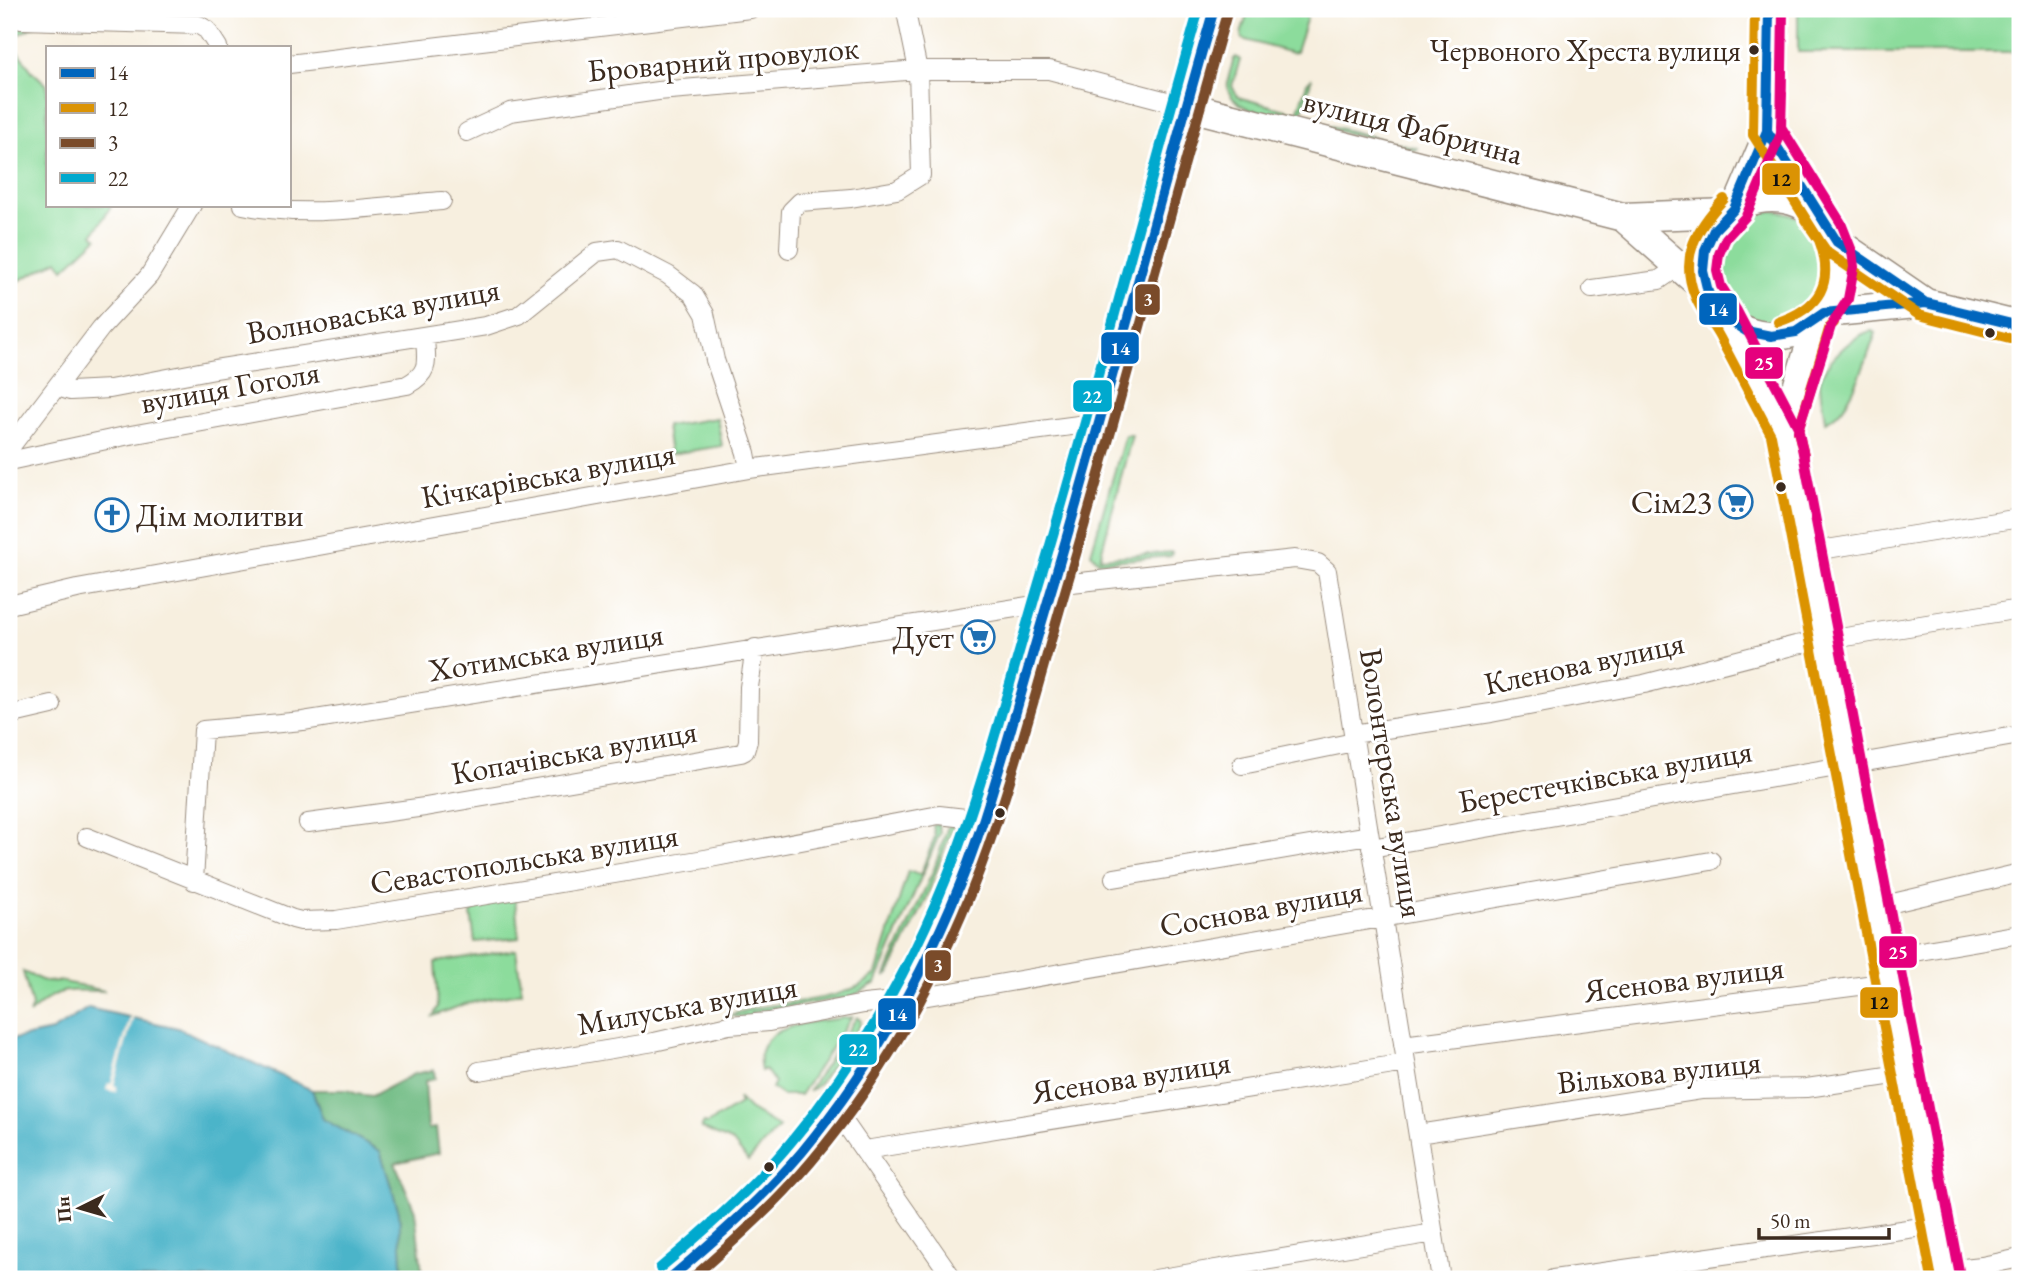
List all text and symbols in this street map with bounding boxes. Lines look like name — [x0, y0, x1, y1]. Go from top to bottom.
street label: Броварний провулок — [585, 26, 861, 92]
place label: Червоного Хреста вулиця — [1429, 31, 1741, 70]
marker: Червоного Хреста вулиця — [1747, 43, 1761, 57]
legend — [46, 46, 290, 206]
text: 14 — [108, 59, 129, 86]
street label: вулиця Фабрична — [1299, 79, 1527, 175]
text: 12 — [108, 95, 128, 122]
text: 3 — [108, 129, 118, 156]
line badge: 12 — [1761, 162, 1801, 196]
text: 22 — [108, 165, 128, 192]
text: 12 — [1771, 167, 1791, 192]
street label: Волноваська вулиця — [243, 268, 503, 354]
line badge: 3 — [1134, 283, 1161, 316]
text: 3 — [1143, 287, 1153, 312]
line badge: 14 — [1698, 292, 1738, 326]
text: 14 — [1708, 297, 1729, 322]
unlabelled marker — [1983, 326, 1997, 340]
line badge: 14 — [1100, 331, 1140, 365]
text: 14 — [1110, 336, 1131, 361]
line badge: 25 — [1744, 346, 1784, 380]
street label: вулиця Гоголя — [137, 351, 323, 423]
text: 25 — [1754, 351, 1774, 376]
line badge: 22 — [1072, 379, 1113, 413]
text: 22 — [1082, 384, 1102, 409]
street label: Кічкарівська вулиця — [418, 432, 678, 518]
unlabelled marker — [1774, 480, 1788, 494]
place label: Сім23 — [1631, 481, 1712, 523]
supermarket icon: Сім23 — [1717, 483, 1755, 521]
place label: Дім молитви — [136, 494, 304, 536]
church icon: Дім молитви — [93, 496, 131, 534]
street label: Хотимська вулиця — [425, 613, 666, 691]
place label: Дует — [893, 616, 954, 658]
supermarket icon: Дует — [959, 618, 997, 656]
street label: Кленова вулиця — [1480, 621, 1688, 705]
street label: Волонтерська вулиця — [1350, 645, 1434, 921]
street label: Копачівська вулиця — [448, 710, 700, 794]
street label: Берестечківська вулиця — [1455, 729, 1755, 823]
unlabelled marker — [993, 806, 1007, 820]
street label: Севастопольська вулиця — [367, 814, 681, 904]
street label: Соснова вулиця — [1156, 869, 1366, 947]
line badge: 25 — [1878, 935, 1918, 969]
text: 25 — [1888, 940, 1908, 965]
street label: Ясенова вулиця — [1581, 946, 1786, 1012]
line badge: 3 — [924, 949, 952, 982]
text: 3 — [933, 953, 943, 978]
street label: Милуська вулиця — [574, 965, 800, 1045]
line badge: 12 — [1859, 986, 1899, 1019]
text: 12 — [1869, 990, 1889, 1015]
line badge: 14 — [877, 997, 917, 1031]
text: 14 — [887, 1002, 908, 1027]
line badge: 22 — [838, 1033, 878, 1066]
text: 22 — [848, 1037, 868, 1062]
street label: Вільхова вулиця — [1555, 1040, 1763, 1104]
street label: Ясенова вулиця — [1027, 1041, 1234, 1114]
unlabelled marker — [762, 1160, 776, 1174]
north arrow — [46, 1172, 116, 1242]
text: Пн — [50, 1195, 77, 1223]
scale bar — [1759, 1197, 1889, 1241]
text: 50 m — [1770, 1207, 1811, 1234]

